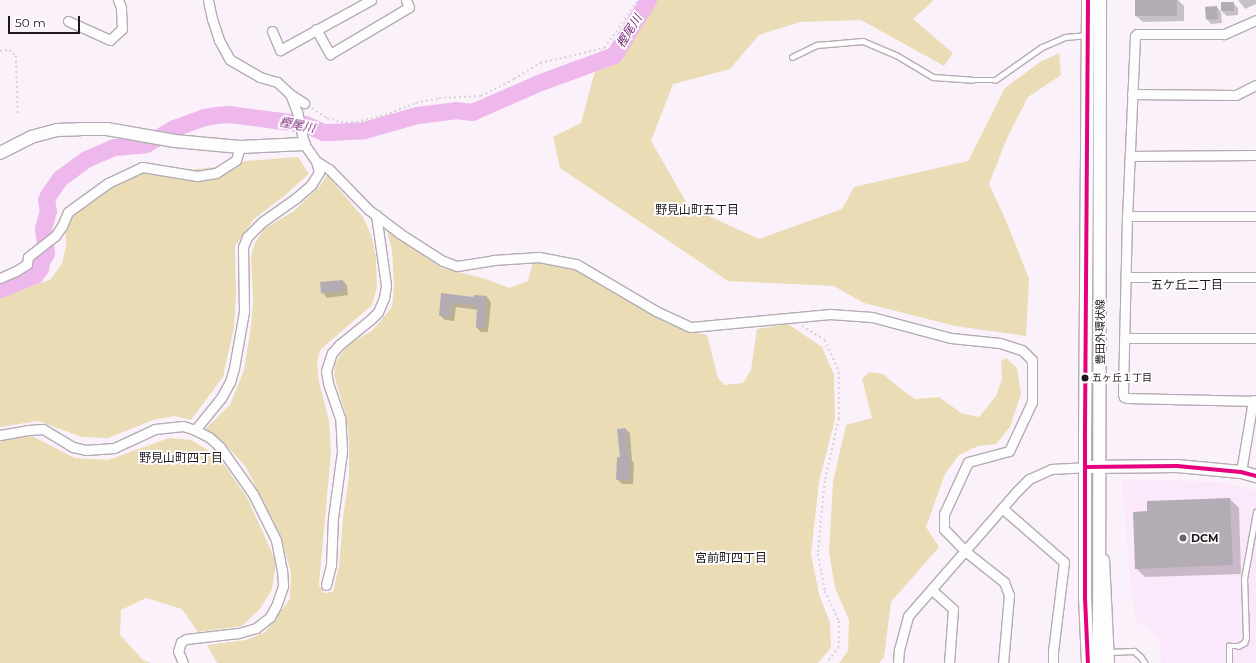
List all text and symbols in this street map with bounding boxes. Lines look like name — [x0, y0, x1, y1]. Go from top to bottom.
scale bar — [10, 8, 82, 34]
water label: 樫尾川 — [613, 12, 645, 50]
text: 50 m — [15, 15, 46, 30]
water label: 樫尾川 — [278, 114, 316, 136]
district label: 野見山町五丁目 — [655, 203, 739, 217]
district label: 五ケ丘二丁目 — [1151, 278, 1223, 292]
street label: 豊田外環状線 — [1093, 299, 1107, 365]
place label: 五ヶ丘１丁目 — [1092, 372, 1152, 384]
marker: 五ヶ丘１丁目 — [1080, 373, 1090, 383]
district label: 野見山町四丁目 — [139, 451, 223, 465]
place label: DCM — [1191, 531, 1219, 545]
marker: DCM — [1178, 533, 1188, 543]
district label: 宮前町四丁目 — [695, 551, 767, 565]

